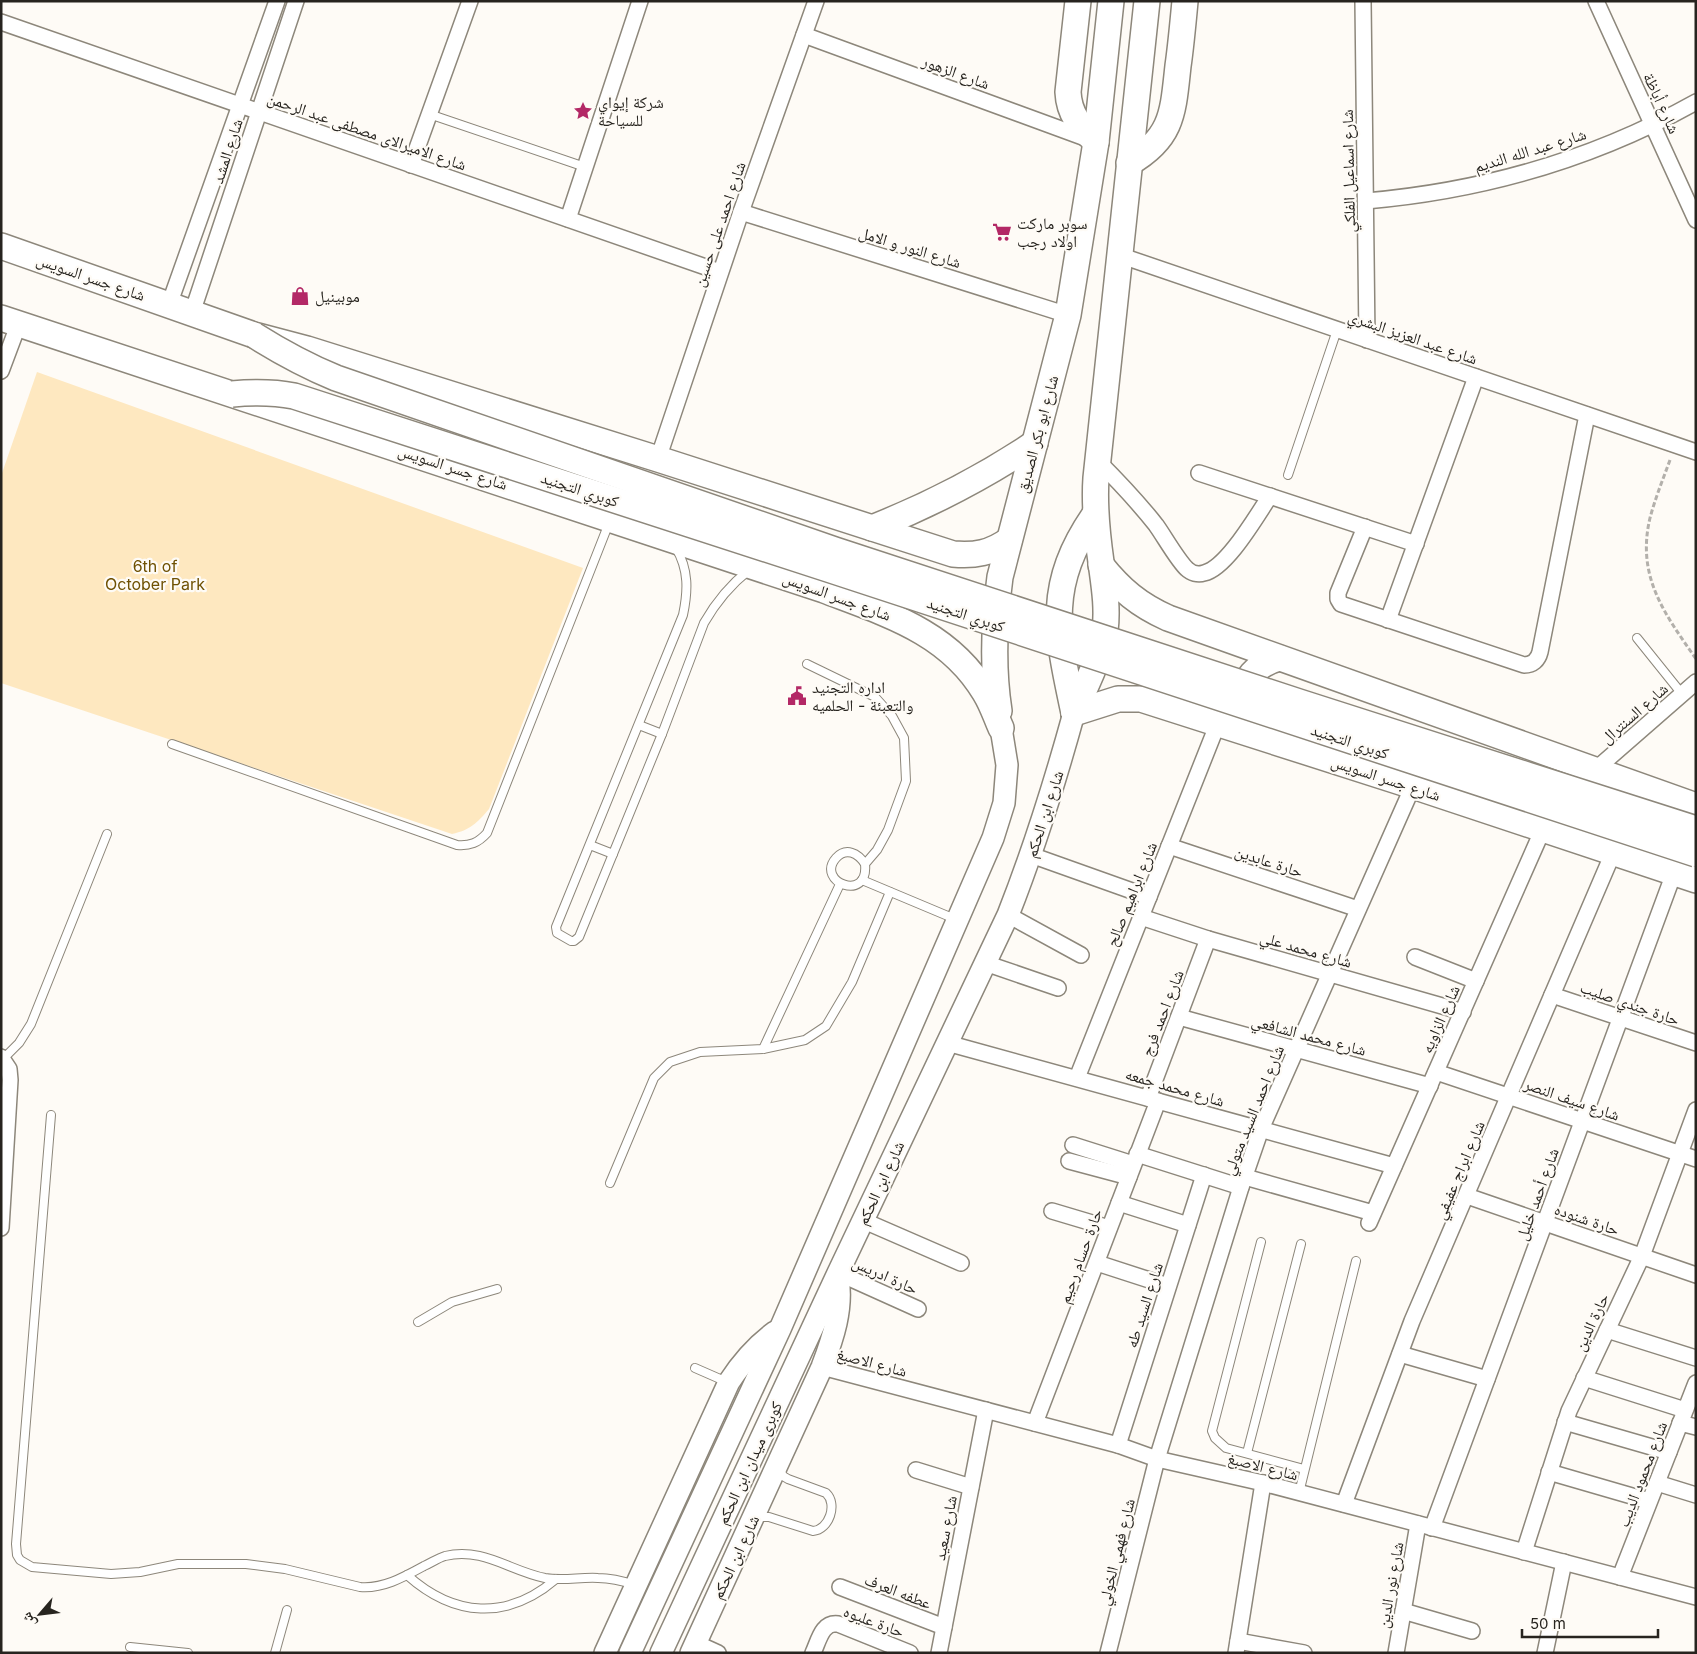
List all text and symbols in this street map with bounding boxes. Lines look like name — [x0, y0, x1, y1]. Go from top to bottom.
street label: شارع الزهور — [918, 50, 992, 94]
street label: شارع أباظة — [1638, 69, 1685, 137]
street label: شارع الاميرالاى مصطفى عبد الرحمن — [265, 87, 469, 175]
place label: شركة إيواي للسياحة — [598, 92, 664, 130]
place icon: شركة إيواي للسياحة — [572, 100, 594, 122]
street label: شارع اسماعيل الفلكي — [1337, 109, 1362, 233]
street label: شارع المشد — [207, 116, 248, 186]
street label: شارع عبد الله النديم — [1472, 123, 1589, 177]
street label: شارع احمد على حسين — [688, 159, 751, 290]
place label: سوبر ماركت اولاد رجب — [1017, 213, 1088, 251]
supermarket icon: سوبر ماركت اولاد رجب — [991, 221, 1013, 243]
street label: شارع النور و الامل — [856, 222, 964, 273]
street label: شارع جسر السويس — [34, 249, 148, 306]
shop icon: موبينيل — [289, 285, 311, 307]
place label: موبينيل — [315, 286, 360, 307]
street label: شارع عبد العزيز البشري — [1345, 306, 1480, 371]
street label: شارع ابو بكر الصديق — [1012, 373, 1063, 495]
street label: شارع جسر السويس — [396, 440, 510, 495]
street label: كوبري التجنيد — [537, 467, 622, 514]
park label: 6th of October Park — [105, 556, 205, 594]
street label: شارع جسر السويس — [780, 567, 894, 626]
street label: كوبري التجنيد — [923, 592, 1008, 639]
place label: اداره التجنيد والتعبئة - الحلميه — [812, 677, 913, 715]
street label: شارع السنترال — [1596, 678, 1673, 749]
public building icon: اداره التجنيد والتعبئة - الحلميه — [786, 685, 808, 707]
street label: كوبري التجنيد — [1307, 719, 1392, 766]
street label: شارع جسر السويس — [1329, 751, 1443, 806]
street label: شارع ابن الحكم — [1020, 768, 1068, 861]
street label: شارع ابراهيم صالح — [1101, 839, 1162, 950]
street label: حارة عابدين — [1232, 841, 1306, 882]
street label: شارع محمد علي — [1257, 926, 1354, 975]
street label: شارع احمد فرج — [1136, 967, 1189, 1059]
street label: حارة جندي صليب — [1577, 977, 1682, 1032]
street label: شارع الزاويه — [1416, 982, 1465, 1057]
street label: شارع محمد الشافعي — [1249, 1010, 1368, 1063]
street label: شارع احمد السيد متولي — [1218, 1042, 1291, 1179]
street label: شارع محمد جمعه — [1123, 1063, 1227, 1112]
street label: شارع سيف النصر — [1520, 1073, 1622, 1126]
street label: شارع ابراج عفيفي — [1429, 1118, 1492, 1224]
street label: شارع ابن الحكم — [852, 1138, 909, 1229]
street label: شارع أحمد خليل — [1511, 1145, 1564, 1243]
street label: حارة شنوده — [1552, 1199, 1622, 1239]
street label: حارة حسام رحيم — [1054, 1206, 1107, 1306]
street label: حارة ادريس — [849, 1252, 921, 1299]
street label: شارع السيد طه — [1121, 1260, 1168, 1350]
street label: حارة الدين — [1569, 1290, 1614, 1354]
street label: شارع الاصبغ — [834, 1343, 909, 1382]
street label: كوبرى ميدان ابن الحكم — [712, 1398, 787, 1528]
street label: شارع محمود الديب — [1613, 1418, 1672, 1530]
street label: شارع الاصبغ — [1225, 1448, 1300, 1485]
street label: شارع سعيد — [929, 1494, 962, 1562]
street label: شارع فهمي الخولي — [1093, 1496, 1142, 1608]
street label: شارع ابن الحكم — [707, 1512, 764, 1603]
street label: شارع نور الدين — [1373, 1540, 1408, 1630]
street label: عطفه العرف — [862, 1569, 934, 1613]
north arrow — [15, 1589, 65, 1639]
street label: حارة عليوه — [841, 1601, 907, 1641]
scale bar — [1522, 1606, 1658, 1638]
text: ش — [17, 1609, 40, 1631]
text: 50 m — [1530, 1614, 1566, 1633]

